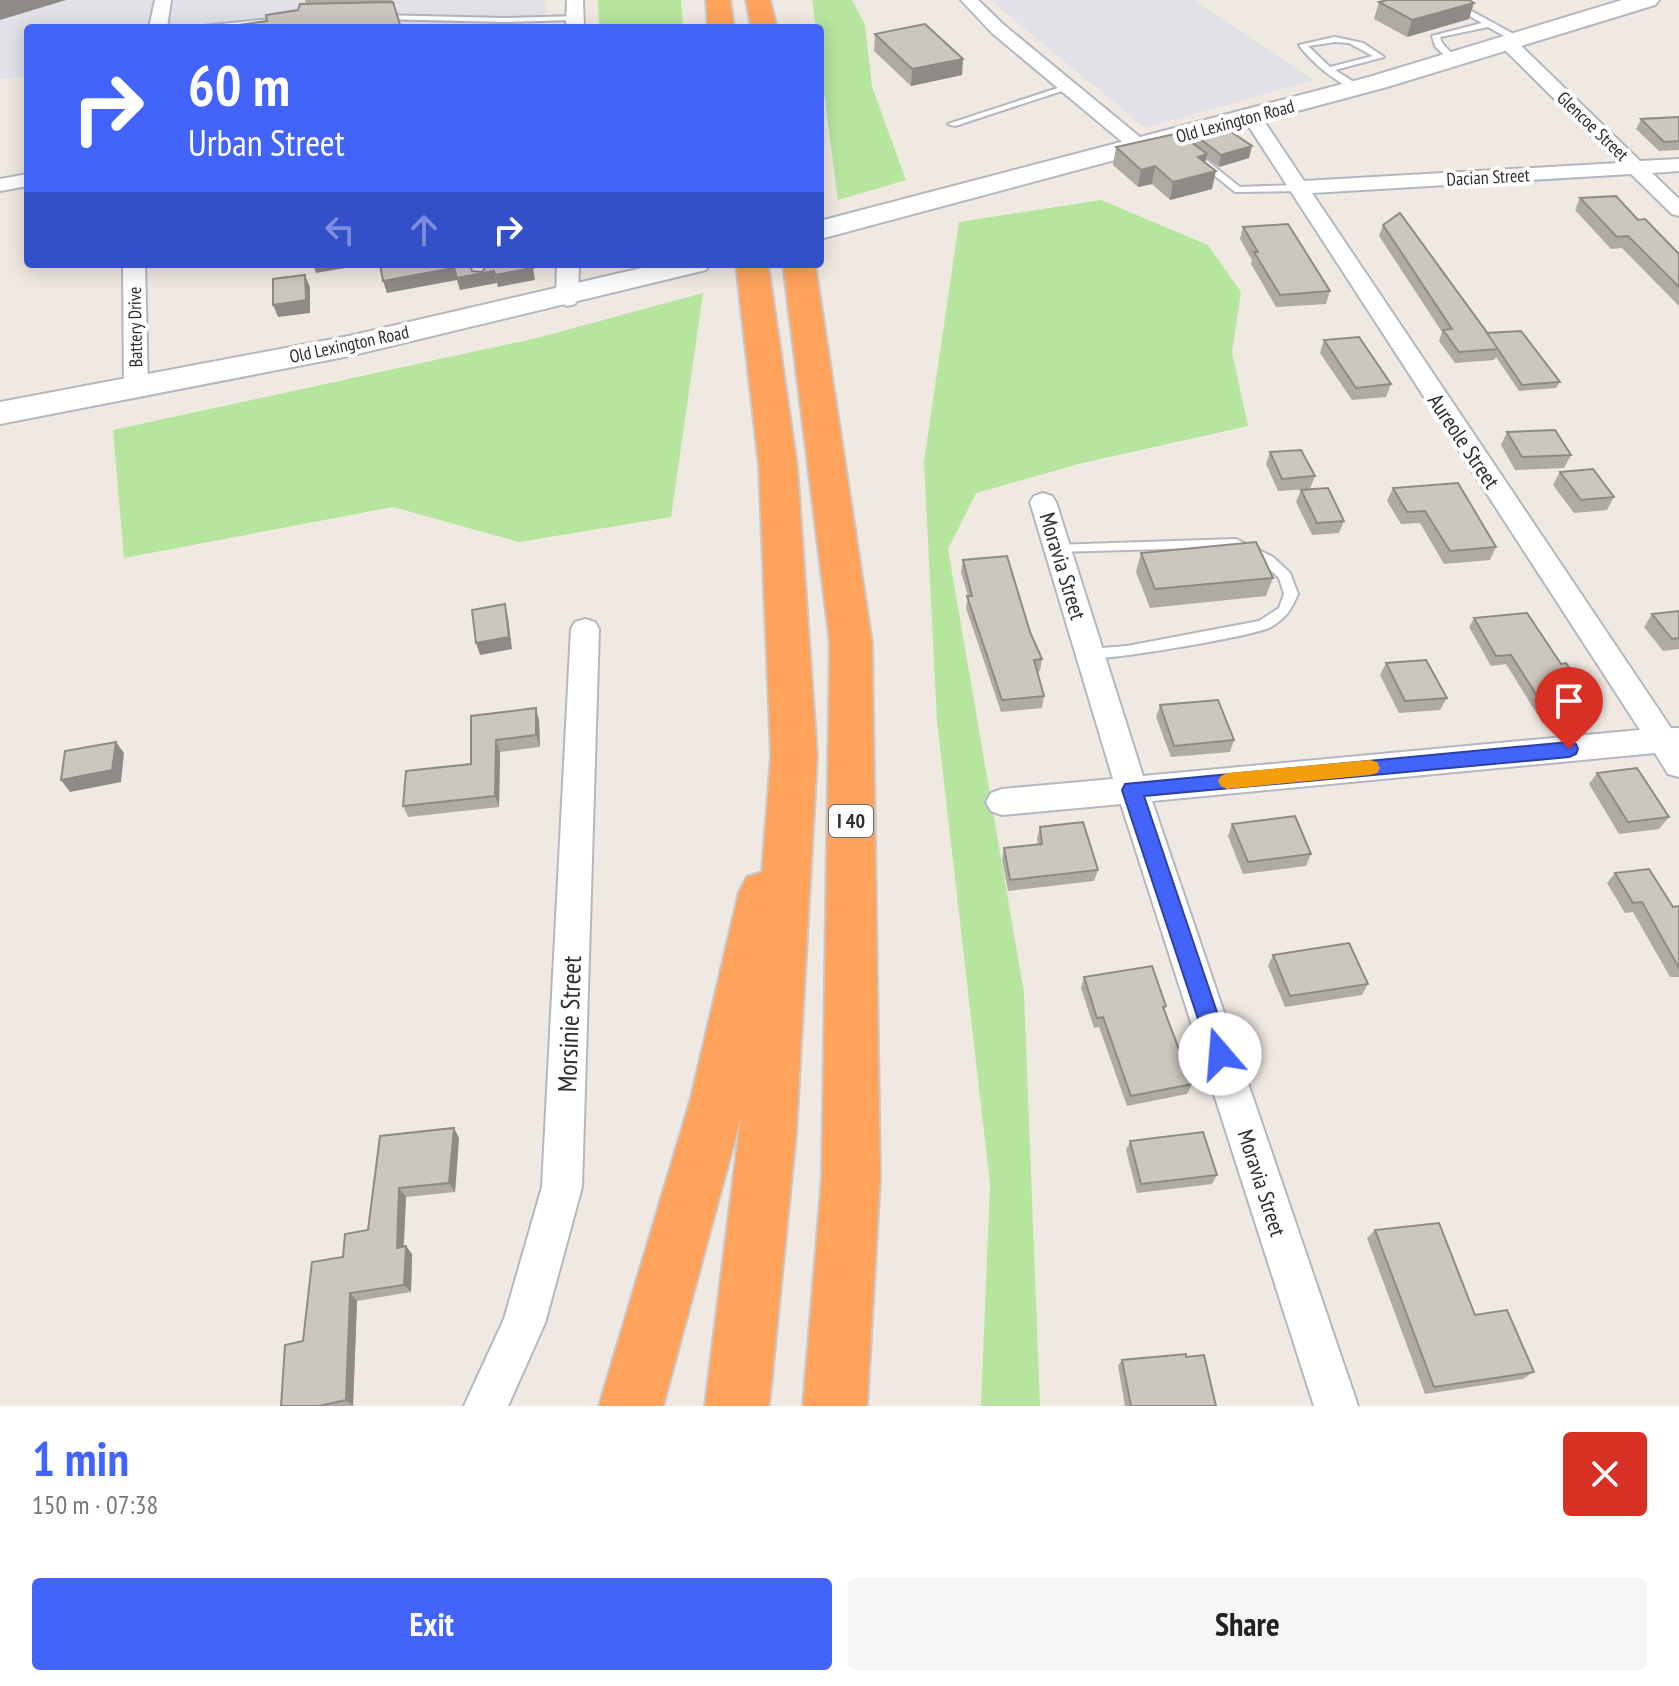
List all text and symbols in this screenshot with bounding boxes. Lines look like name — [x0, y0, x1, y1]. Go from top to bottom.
text: 60 m — [188, 49, 290, 121]
icon: right — [56, 56, 160, 160]
street label: Glencoe Street — [1552, 86, 1634, 166]
street label: Old Lexington Road — [1173, 94, 1297, 148]
text: Urban Street — [188, 119, 345, 166]
street label: Dacian Street — [1446, 163, 1530, 191]
icon: left — [318, 208, 362, 252]
icon: ahead — [402, 208, 446, 252]
icon: right — [486, 208, 530, 252]
street label: Battery Drive — [123, 287, 147, 367]
street label: Old Lexington Road — [287, 320, 411, 368]
street label: Aureole Street — [1422, 388, 1506, 494]
street label: Moravia Street — [1033, 509, 1093, 623]
pin — [1535, 667, 1603, 749]
icon: arrive — [1547, 679, 1591, 723]
road number: I 40 — [829, 805, 873, 837]
street label: Morsinie Street — [550, 955, 588, 1093]
position arrow — [1178, 1012, 1262, 1096]
street label: Moravia Street — [1232, 1126, 1292, 1240]
text: 1 min — [32, 1427, 129, 1489]
button: close — [1563, 1432, 1647, 1516]
text: 150 m · 07:38 — [32, 1488, 158, 1521]
button: Exit — [32, 1578, 832, 1670]
button: Share — [848, 1578, 1647, 1670]

